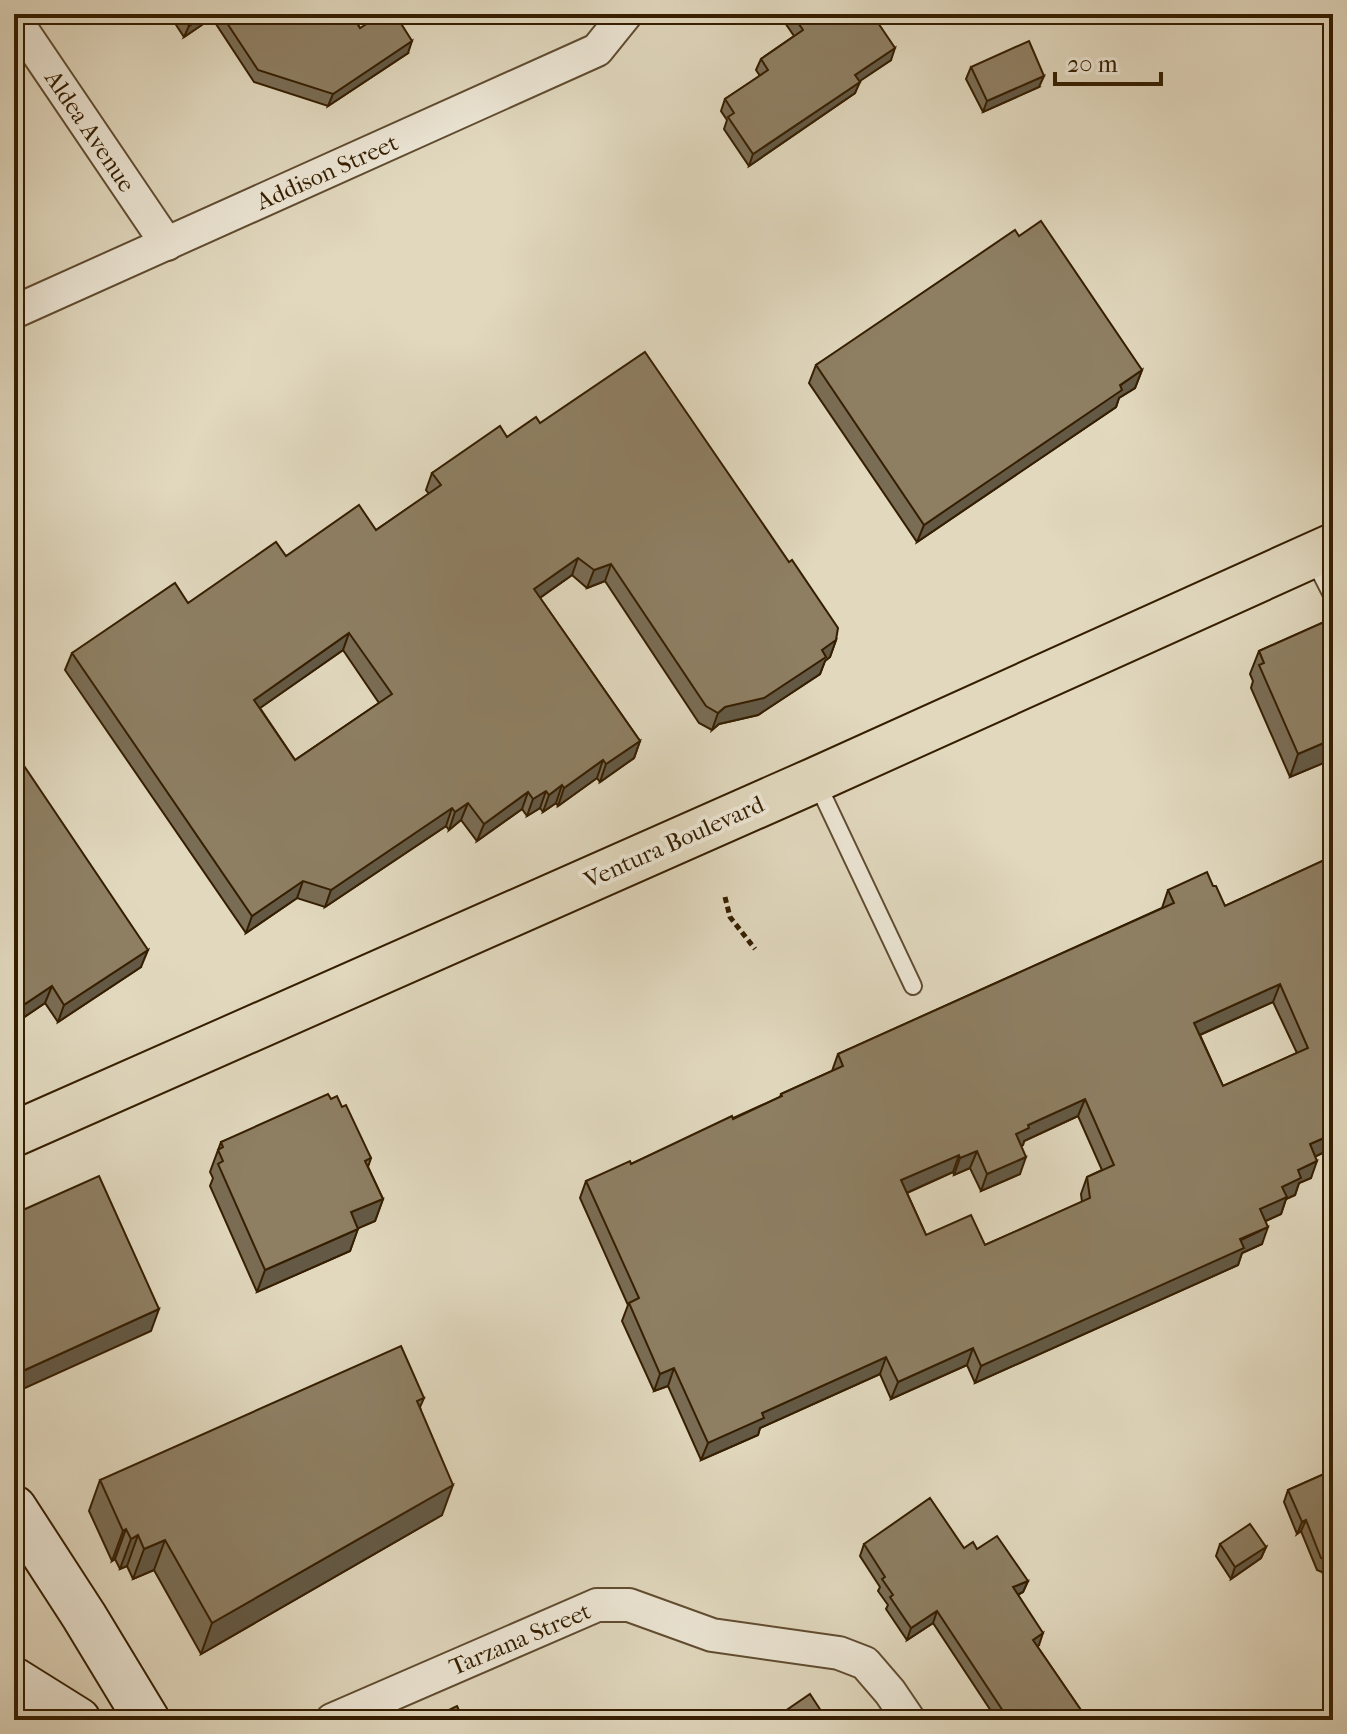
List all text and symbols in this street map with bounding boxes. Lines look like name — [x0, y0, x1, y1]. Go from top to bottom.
scale bar — [1055, 36, 1161, 86]
text: 20 m — [1067, 50, 1118, 78]
street label: Aldea Avenue — [38, 64, 141, 197]
street label: Addison Street — [251, 128, 403, 216]
street label: Ventura Boulevard — [579, 789, 769, 895]
street label: Tarzana Street — [445, 1597, 595, 1681]

